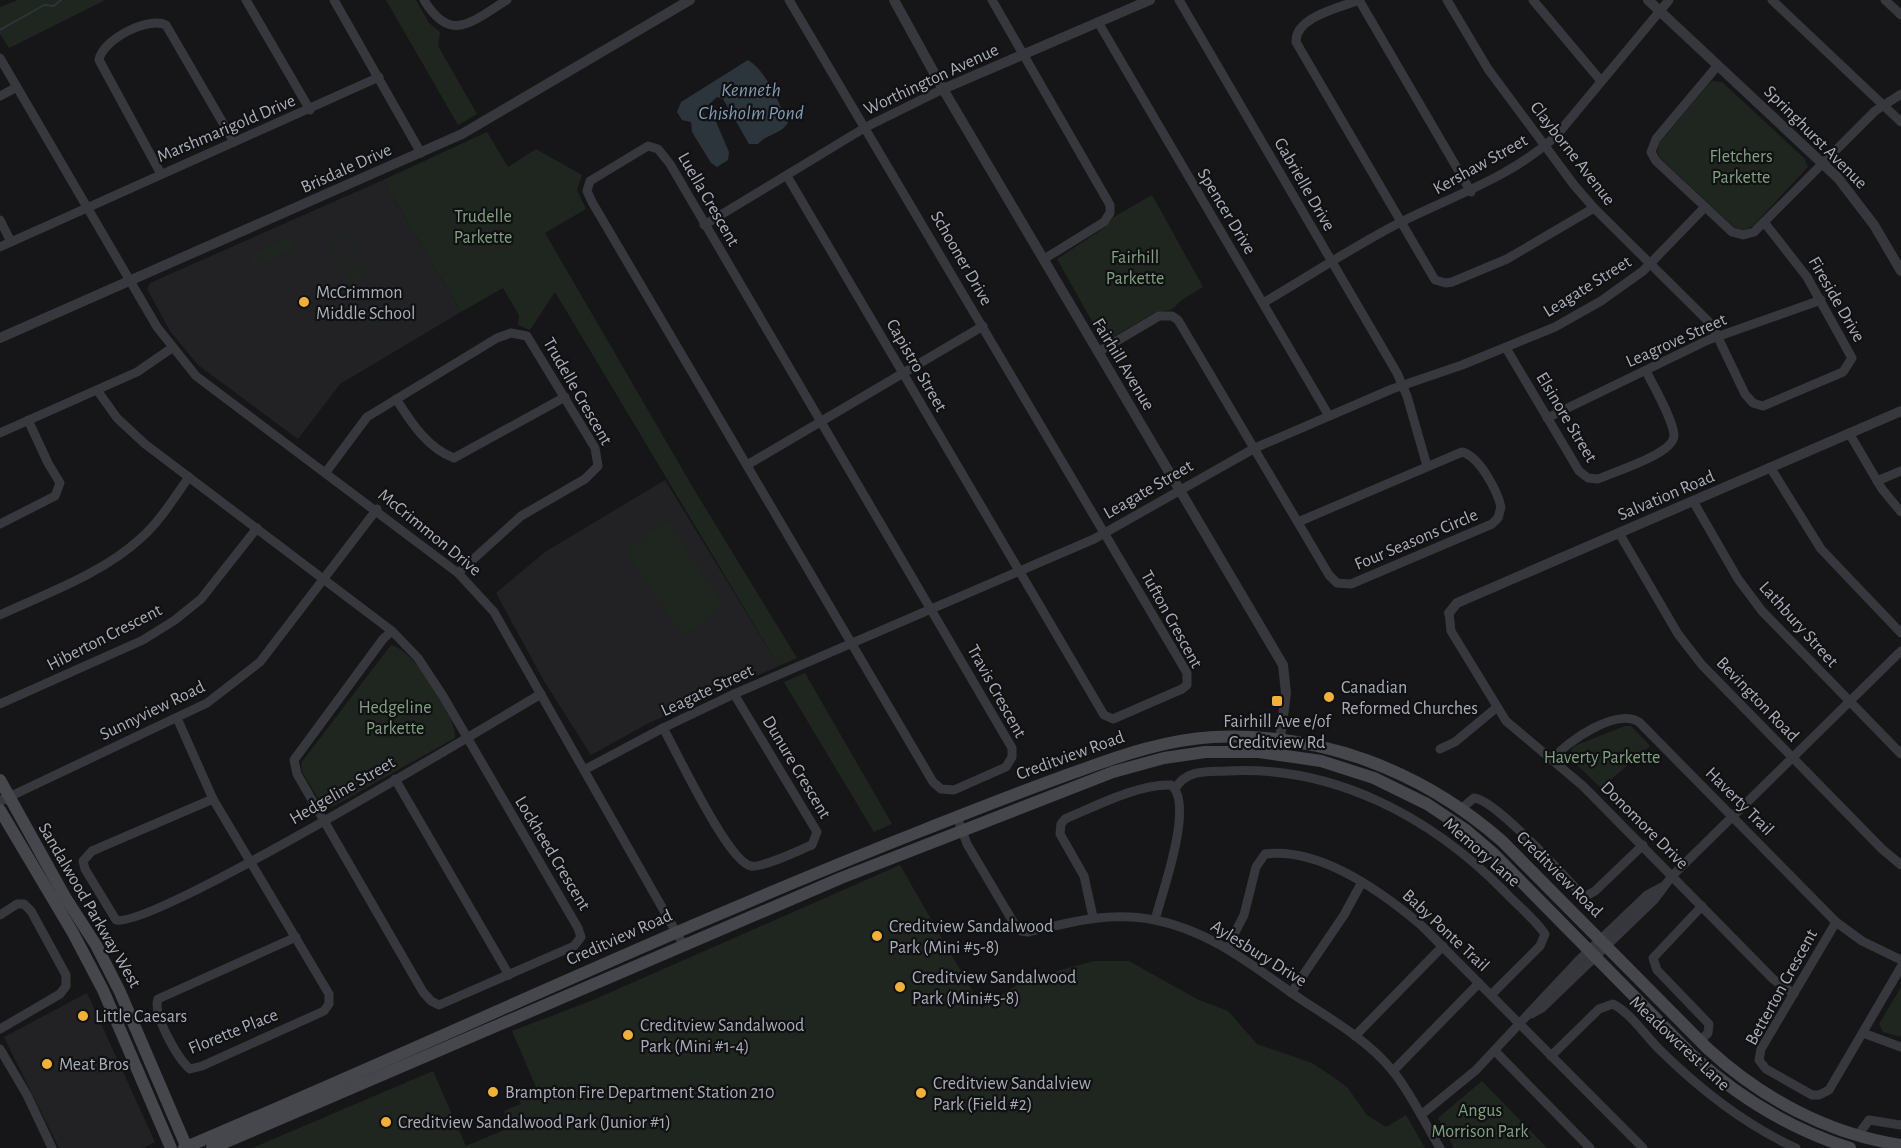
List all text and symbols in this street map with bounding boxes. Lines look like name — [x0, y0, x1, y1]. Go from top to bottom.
street label: Worthington Avenue — [861, 41, 1001, 119]
water label: Kenneth Chisholm Pond — [698, 80, 804, 123]
street label: Springhurst Avenue — [1760, 83, 1870, 193]
street label: Marshmarigold Drive — [155, 92, 298, 166]
street label: Clayborne Avenue — [1526, 98, 1618, 209]
street label: Kershaw Street — [1430, 131, 1531, 198]
street label: Gabrielle Drive — [1270, 135, 1338, 234]
street label: Brisdale Drive — [298, 141, 394, 197]
park label: Fletchers Parkette — [1709, 148, 1773, 187]
street label: Luella Crescent — [674, 149, 742, 250]
street label: Spencer Drive — [1194, 165, 1259, 258]
park label: Trudelle Parkette — [454, 208, 512, 247]
street label: Schooner Drive — [927, 208, 995, 309]
park label: Fairhill Parkette — [1106, 249, 1164, 288]
street label: Leagate Street — [1540, 253, 1635, 321]
street label: Fireside Drive — [1805, 254, 1868, 345]
place label: McCrimmon Middle School — [316, 284, 415, 323]
marker: McCrimmon Middle School — [297, 295, 311, 309]
street label: Leagrove Street — [1623, 311, 1730, 371]
street label: Fairhill Avenue — [1089, 315, 1158, 414]
street label: Capistro Street — [882, 316, 950, 415]
street label: Trudelle Crescent — [539, 335, 615, 448]
street label: Elsinore Street — [1532, 369, 1600, 466]
street label: Leagate Street — [1101, 457, 1196, 523]
street label: Salvation Road — [1615, 467, 1717, 524]
street label: McCrimmon Drive — [374, 486, 484, 580]
street label: Four Seasons Circle — [1352, 506, 1481, 574]
street label: Tufton Crescent — [1137, 568, 1205, 672]
street label: Lathbury Street — [1755, 578, 1841, 671]
street label: Hiberton Crescent — [44, 601, 165, 675]
street label: Travis Crescent — [963, 642, 1029, 741]
street label: Bevington Road — [1713, 654, 1802, 746]
street label: Leagate Street — [658, 662, 757, 720]
street label: Sunnyview Road — [97, 678, 208, 744]
place label: Canadian Reformed Churches — [1341, 679, 1478, 718]
marker: Canadian Reformed Churches — [1322, 690, 1336, 704]
marker: Fairhill Ave e/of Creditview Rd — [1270, 694, 1284, 708]
park label: Hedgeline Parkette — [358, 699, 432, 738]
street label: Dunure Crescent — [759, 713, 834, 822]
place label: Fairhill Ave e/of Creditview Rd — [1223, 713, 1332, 752]
street label: Creditview Road — [1014, 728, 1127, 784]
park label: Haverty Parkette — [1544, 749, 1660, 767]
street label: Hedgeline Street — [287, 753, 398, 828]
street label: Haverty Trail — [1702, 764, 1777, 839]
street label: Donomore Drive — [1597, 778, 1692, 873]
street label: Lockheed Crescent — [511, 793, 593, 914]
street label: Memory Lane — [1440, 815, 1523, 891]
street label: Sandalwood Parkway West — [35, 820, 144, 991]
street label: Creditview Road — [1513, 828, 1606, 921]
street label: Baby Ponte Trail — [1398, 886, 1492, 975]
street label: Creditview Road — [564, 907, 675, 969]
street label: Aylesbury Drive — [1207, 917, 1310, 991]
place label: Creditview Sandalwood Park (Mini #5-8) — [889, 918, 1053, 957]
street label: Betterton Crescent — [1743, 926, 1821, 1049]
marker: Creditview Sandalwood Park (Mini #5-8) — [870, 929, 884, 943]
place label: Creditview Sandalwood Park (Mini#5-8) — [912, 969, 1076, 1008]
marker: Creditview Sandalwood Park (Mini#5-8) — [893, 980, 907, 994]
street label: Meadowcrest Lane — [1626, 993, 1733, 1095]
street label: Florette Place — [186, 1006, 281, 1058]
place label: Little Caesars — [95, 1008, 187, 1026]
marker: Little Caesars — [76, 1009, 90, 1023]
place label: Creditview Sandalwood Park (Mini #1-4) — [640, 1017, 804, 1056]
marker: Creditview Sandalwood Park (Mini #1-4) — [621, 1028, 635, 1042]
place label: Meat Bros — [59, 1056, 129, 1074]
marker: Meat Bros — [40, 1057, 54, 1071]
place label: Creditview Sandalview Park (Field #2) — [933, 1075, 1091, 1114]
place label: Brampton Fire Department Station 210 — [505, 1084, 774, 1102]
marker: Brampton Fire Department Station 210 — [486, 1085, 500, 1099]
marker: Creditview Sandalview Park (Field #2) — [914, 1086, 928, 1100]
park label: Angus Morrison Park — [1431, 1102, 1529, 1141]
place label: Creditview Sandalwood Park (Junior #1) — [398, 1114, 671, 1132]
marker: Creditview Sandalwood Park (Junior #1) — [379, 1115, 393, 1129]

